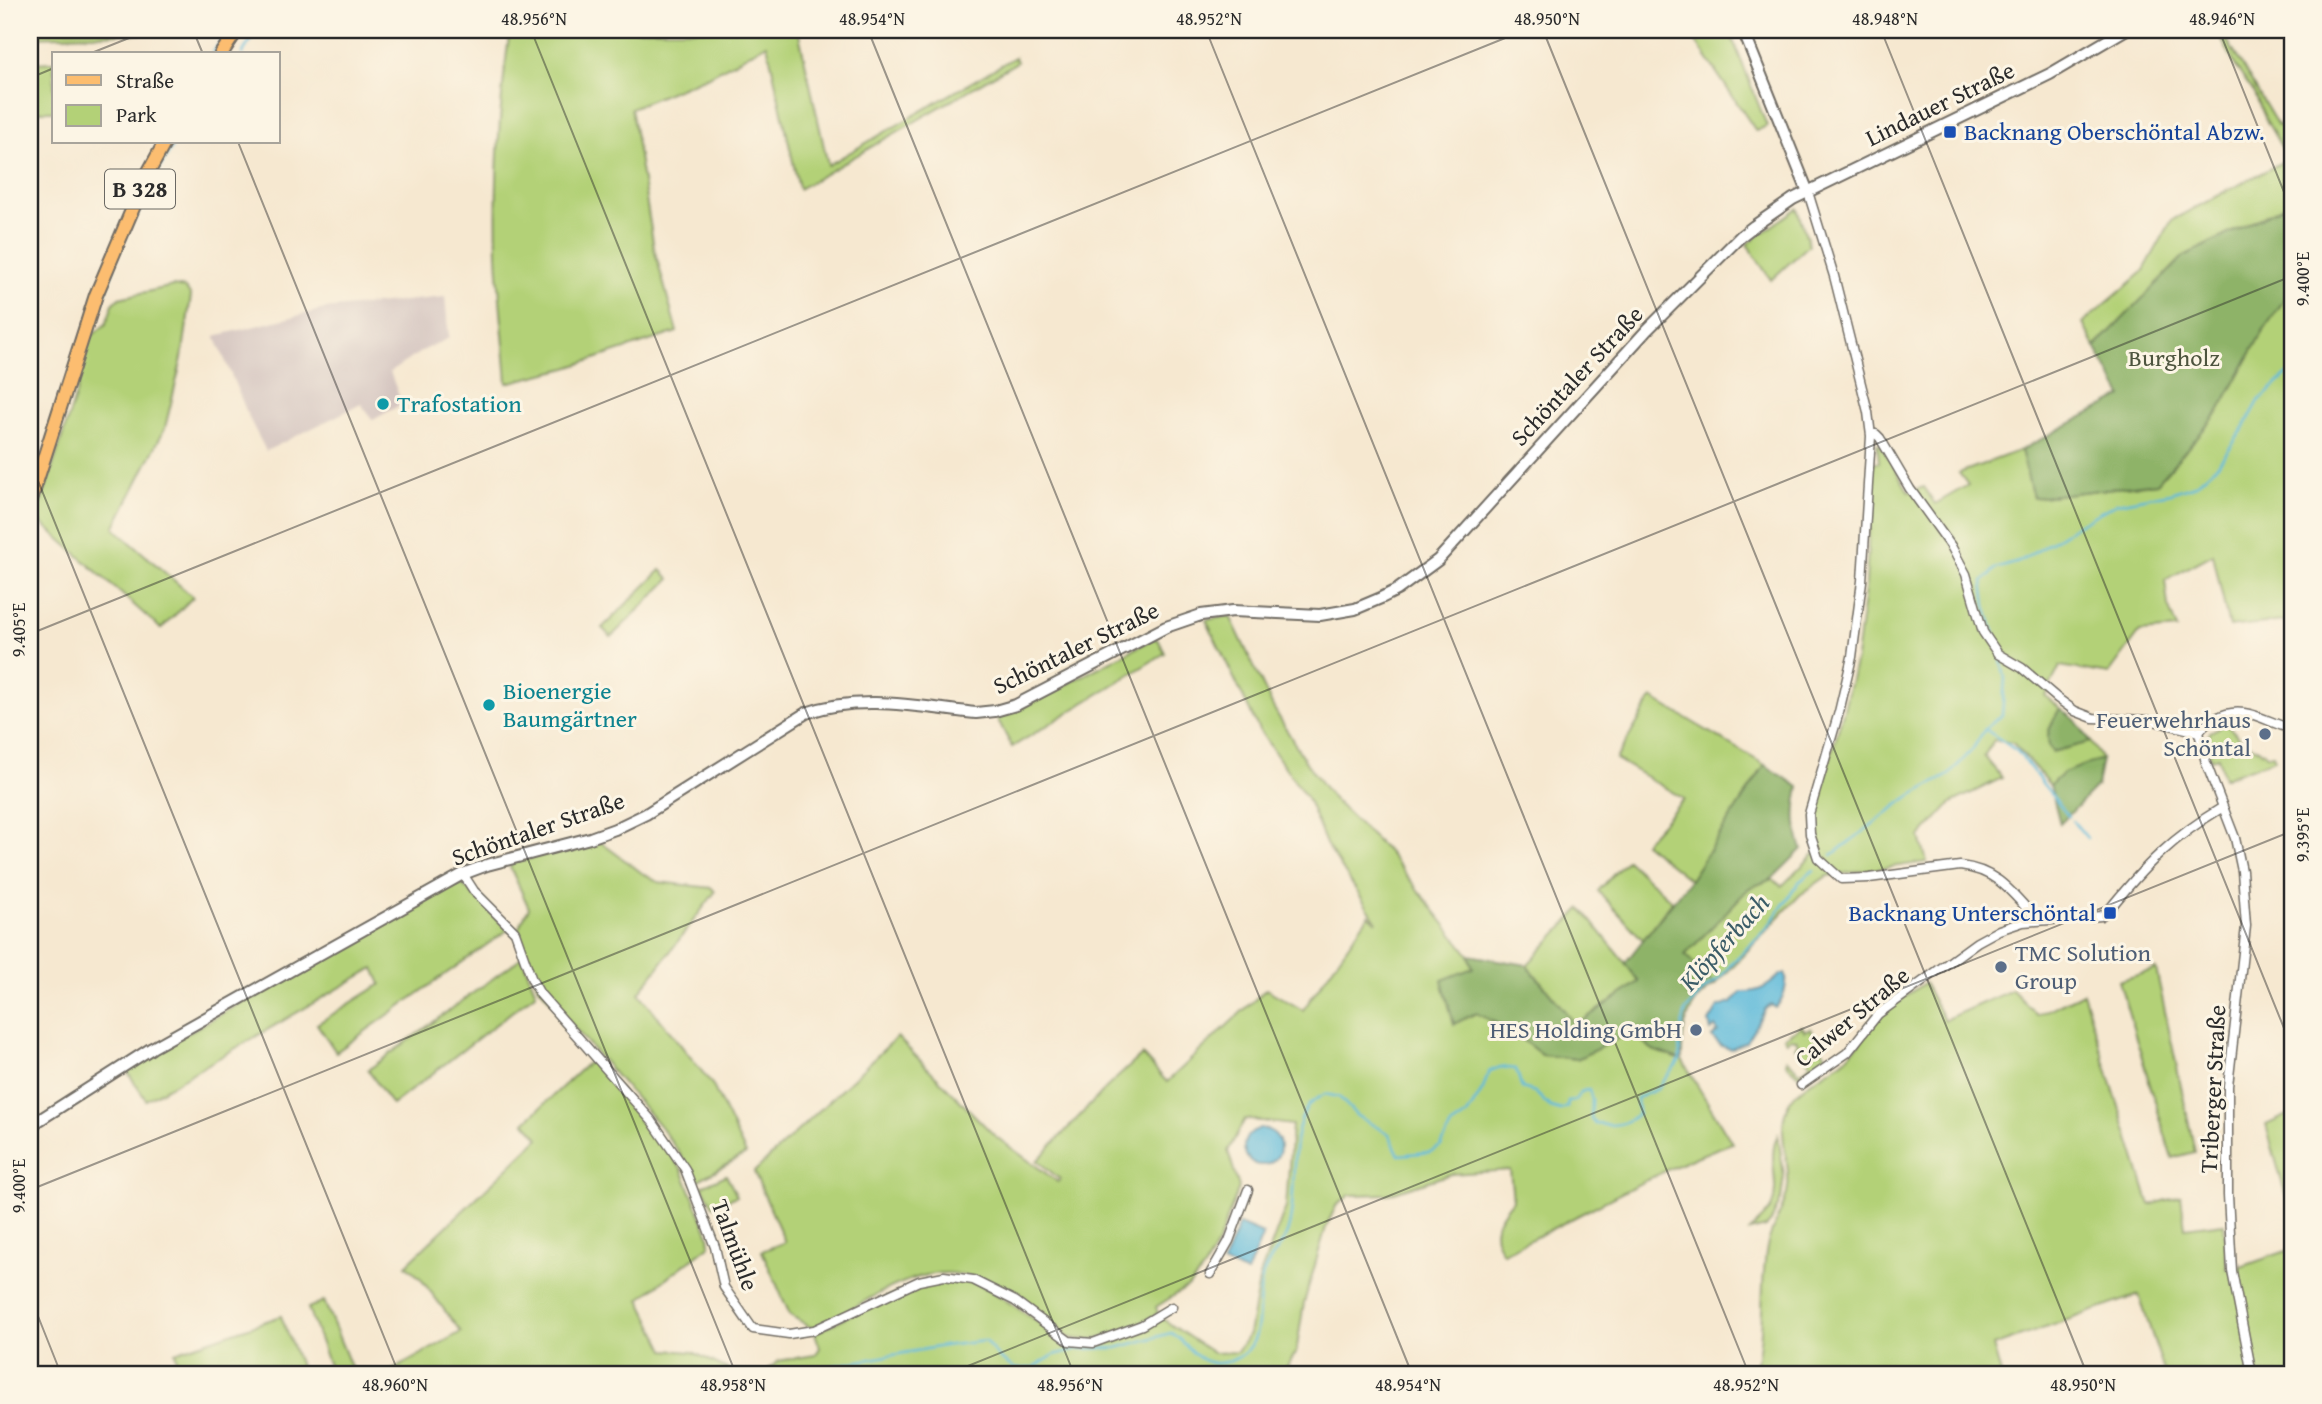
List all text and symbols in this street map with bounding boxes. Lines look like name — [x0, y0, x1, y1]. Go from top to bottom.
text: 48.956°N — [501, 5, 567, 32]
text: 48.954°N — [839, 5, 905, 32]
text: 48.952°N — [1176, 5, 1242, 32]
text: 48.950°N — [1514, 5, 1580, 32]
text: 48.948°N — [1852, 5, 1918, 32]
text: 48.946°N — [2189, 5, 2255, 32]
legend — [52, 52, 280, 144]
street label: Lindauer Straße — [1859, 52, 2020, 155]
text: Straße — [116, 65, 174, 96]
text: Park — [116, 99, 157, 130]
place label: Backnang Oberschöntal Abzw. — [1964, 114, 2265, 149]
marker: Backnang Oberschöntal Abzw. — [1942, 124, 1958, 140]
road number: B 328 — [105, 170, 175, 208]
text: 9.400°E — [2289, 252, 2316, 306]
street label: Schöntaler Straße — [1502, 298, 1651, 454]
park label: Burgholz — [2128, 340, 2220, 375]
place label: Trafostation — [397, 386, 522, 421]
marker: Trafostation — [375, 396, 391, 412]
street label: Schöntaler Straße — [987, 592, 1165, 703]
text: 9.405°E — [5, 603, 32, 657]
place label: Bioenergie Baumgärtner — [503, 673, 637, 736]
marker: Bioenergie Baumgärtner — [481, 697, 497, 713]
place label: Feuerwehrhaus Schöntal — [2096, 702, 2251, 765]
marker: Feuerwehrhaus Schöntal — [2257, 726, 2273, 742]
street label: Schöntaler Straße — [447, 783, 629, 874]
text: 9.395°E — [2289, 808, 2316, 862]
water label: Klöpferbach — [1668, 884, 1778, 1000]
place label: Backnang Unterschöntal — [1849, 895, 2096, 930]
marker: Backnang Unterschöntal — [2102, 905, 2118, 921]
place label: TMC Solution Group — [2015, 935, 2152, 998]
street label: Calwer Straße — [1787, 958, 1917, 1075]
marker: TMC Solution Group — [1993, 959, 2009, 975]
street label: Triberger Straße — [2191, 1004, 2234, 1174]
place label: HES Holding GmbH — [1490, 1012, 1682, 1047]
marker: HES Holding GmbH — [1688, 1022, 1704, 1038]
text: 9.400°E — [5, 1159, 32, 1213]
street label: Talmühle — [703, 1194, 768, 1295]
text: 48.960°N — [362, 1371, 428, 1398]
text: 48.958°N — [700, 1371, 766, 1398]
text: 48.956°N — [1037, 1371, 1103, 1398]
text: 48.954°N — [1375, 1371, 1441, 1398]
text: 48.952°N — [1713, 1371, 1779, 1398]
text: 48.950°N — [2050, 1371, 2116, 1398]

